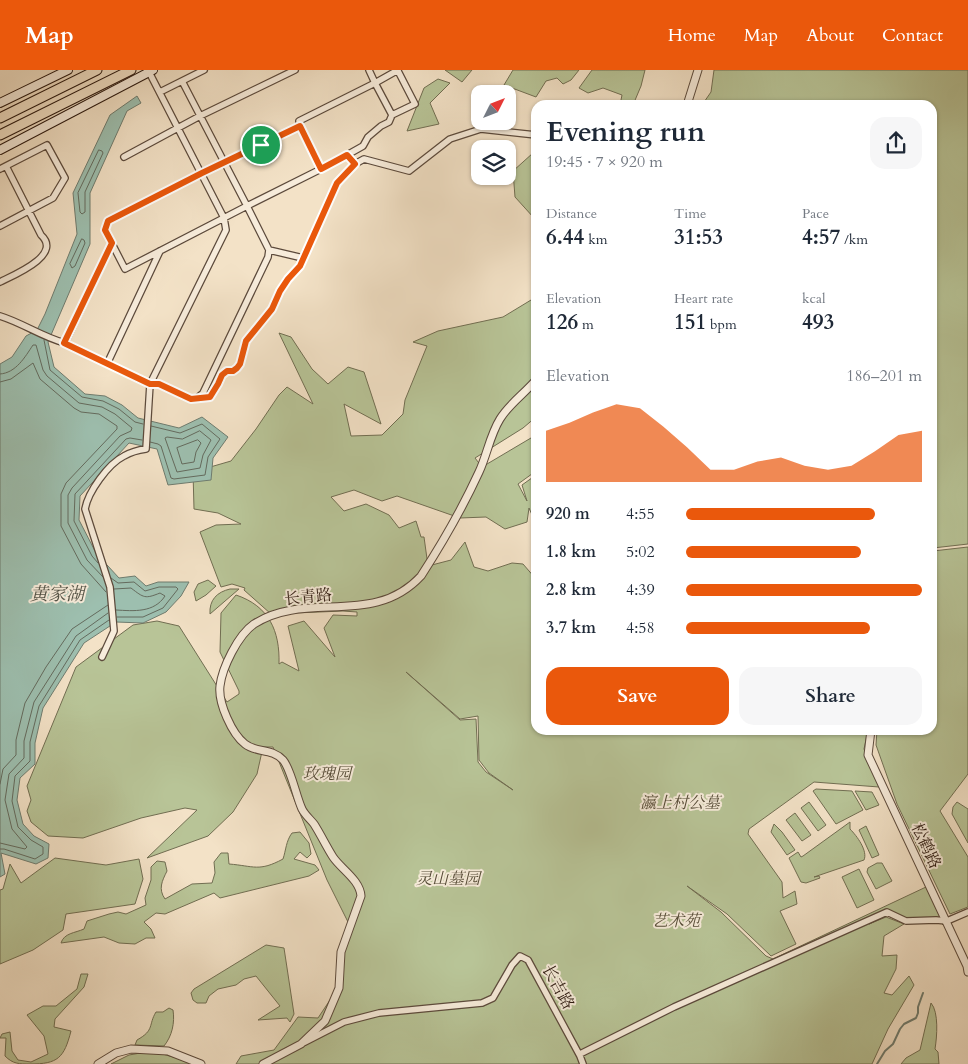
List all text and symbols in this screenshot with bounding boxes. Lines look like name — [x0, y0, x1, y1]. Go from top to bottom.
text: Map — [25, 19, 74, 52]
text: Home — [668, 23, 716, 48]
text: Map — [744, 23, 778, 48]
text: About — [806, 23, 854, 48]
text: Contact — [882, 23, 943, 48]
north arrow — [471, 85, 516, 130]
map controls — [471, 85, 516, 185]
text: Evening run — [546, 113, 705, 151]
button: share — [870, 117, 922, 169]
pin — [240, 124, 282, 166]
icon: arrive — [247, 131, 275, 159]
button: layers — [471, 140, 516, 185]
text: 19:45 · 7 × 920 m — [546, 151, 663, 173]
text: Distance — [546, 204, 597, 223]
text: Time — [674, 204, 706, 223]
text: Pace — [802, 204, 829, 223]
text: 6.44 — [546, 223, 584, 252]
text: 31:53 — [674, 223, 723, 252]
text: 4:57 — [802, 223, 840, 252]
text: km — [584, 230, 607, 249]
text: /km — [840, 230, 868, 249]
text: Elevation — [546, 289, 602, 308]
text: Heart rate — [674, 289, 733, 308]
text: kcal — [802, 289, 826, 308]
text: 126 — [546, 308, 578, 337]
text: 151 — [674, 308, 706, 337]
text: 493 — [802, 308, 834, 337]
text: m — [578, 315, 594, 334]
text: bpm — [706, 315, 737, 334]
text: Elevation — [546, 365, 610, 387]
text: 186–201 m — [846, 365, 922, 387]
text: 920 m — [546, 503, 590, 525]
text: 4:55 — [626, 503, 655, 525]
text: 1.8 km — [546, 541, 596, 563]
text: 5:02 — [626, 541, 655, 563]
text: 2.8 km — [546, 579, 596, 601]
text: 4:39 — [626, 579, 655, 601]
water label: 黄家湖 — [30, 582, 87, 607]
street label: 长青路 — [283, 584, 333, 610]
text: 3.7 km — [546, 617, 596, 639]
text: 4:58 — [626, 617, 655, 639]
button: Save — [546, 667, 729, 725]
button: Share — [739, 667, 922, 725]
park label: 玫瑰园 — [303, 763, 354, 785]
park label: 瀛上村公墓 — [640, 792, 723, 814]
street label: 松鹤路 — [906, 820, 946, 872]
park label: 灵山墓园 — [416, 868, 483, 890]
park label: 艺术苑 — [652, 910, 703, 932]
street label: 长吉路 — [537, 961, 579, 1013]

